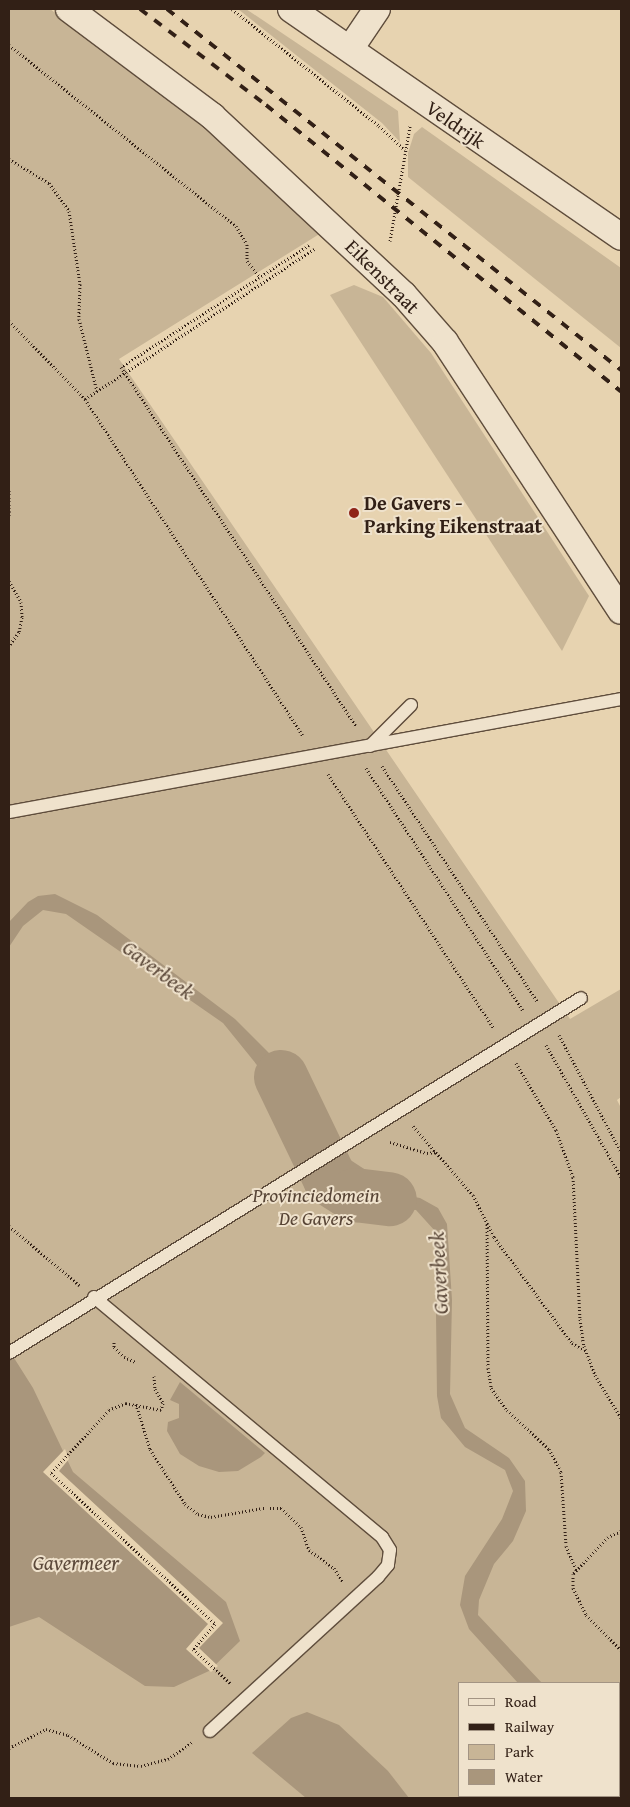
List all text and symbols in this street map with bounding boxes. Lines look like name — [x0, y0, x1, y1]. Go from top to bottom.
street label: Veldrijk — [422, 95, 490, 153]
street label: Eikenstraat — [341, 234, 425, 318]
place label: De Gavers - Parking Eikenstraat — [364, 490, 542, 537]
marker: De Gavers - Parking Eikenstraat — [348, 507, 360, 519]
water label: Gaverbeek — [117, 935, 199, 1005]
park label: Provinciedomein De Gavers — [253, 1183, 379, 1230]
water label: Gaverbeek — [424, 1231, 454, 1315]
water label: Gavermeer — [33, 1550, 119, 1576]
legend — [458, 1682, 620, 1797]
text: Road — [505, 1691, 536, 1712]
text: Railway — [505, 1716, 554, 1737]
text: Park — [505, 1741, 534, 1762]
text: Water — [505, 1766, 543, 1787]

